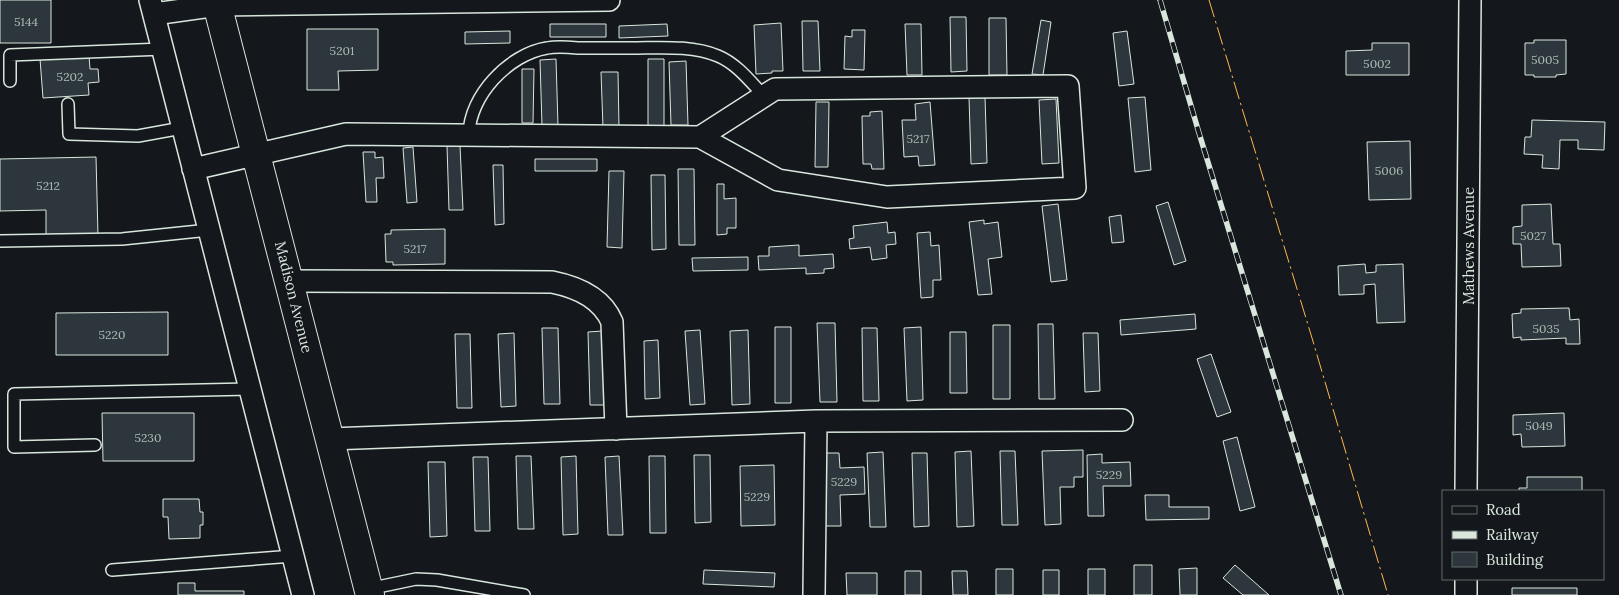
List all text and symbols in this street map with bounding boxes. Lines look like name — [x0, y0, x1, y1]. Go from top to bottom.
house number: 5144 — [14, 14, 38, 29]
house number: 5201 — [330, 43, 354, 58]
house number: 5005 — [1531, 52, 1559, 67]
house number: 5002 — [1363, 56, 1391, 71]
house number: 5202 — [57, 69, 83, 84]
house number: 5217 — [907, 131, 930, 146]
house number: 5006 — [1375, 163, 1403, 178]
house number: 5212 — [36, 178, 60, 193]
street label: Mathews Avenue — [1459, 187, 1478, 305]
house number: 5027 — [1520, 228, 1546, 243]
street label: Madison Avenue — [271, 239, 317, 355]
house number: 5217 — [404, 241, 427, 256]
house number: 5035 — [1532, 321, 1560, 336]
house number: 5220 — [99, 327, 125, 342]
house number: 5049 — [1525, 418, 1553, 433]
house number: 5230 — [135, 430, 161, 445]
house number: 5229 — [1096, 467, 1122, 482]
house number: 5229 — [831, 474, 857, 489]
house number: 5229 — [744, 489, 770, 504]
legend — [1442, 490, 1604, 580]
text: Road — [1486, 500, 1521, 519]
text: Railway — [1486, 525, 1539, 544]
text: Building — [1486, 550, 1544, 569]

